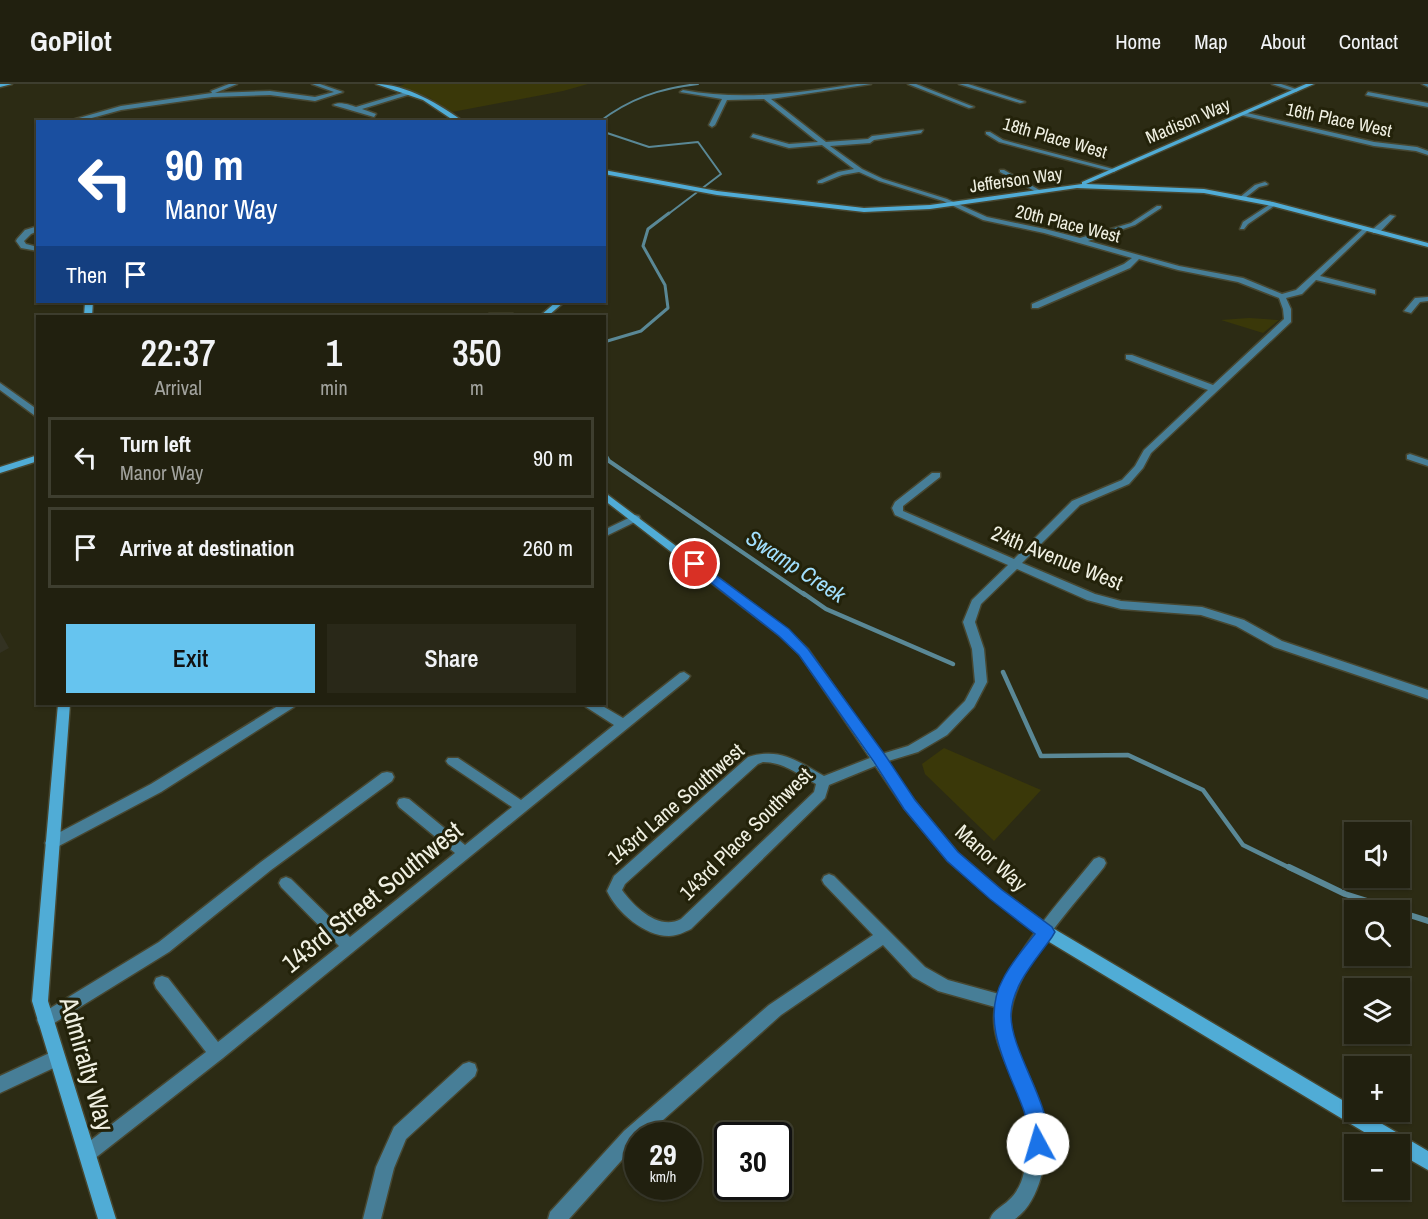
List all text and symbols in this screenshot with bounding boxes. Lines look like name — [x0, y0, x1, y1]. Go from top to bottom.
text: GoPilot — [30, 22, 112, 60]
text: Home — [1115, 27, 1161, 56]
text: Map — [1194, 27, 1228, 56]
text: About — [1261, 27, 1306, 56]
text: Contact — [1339, 27, 1398, 56]
street label: Madison Way — [1142, 91, 1235, 150]
street label: 16th Place West — [1284, 96, 1394, 143]
street label: 18th Place West — [1000, 111, 1110, 164]
text: 90 m — [165, 137, 244, 193]
icon: left — [66, 144, 144, 222]
street label: Jefferson Way — [968, 161, 1065, 198]
text: Manor Way — [165, 191, 277, 227]
street label: 20th Place West — [1013, 198, 1123, 249]
icon: arrive — [119, 258, 152, 291]
text: Then — [66, 260, 107, 290]
text: 22:37 — [141, 329, 216, 377]
text: 1 — [326, 329, 342, 377]
text: 350 — [452, 329, 501, 377]
text: Arrival — [154, 374, 202, 401]
text: min — [320, 374, 348, 401]
text: m — [470, 374, 484, 401]
text: Turn left — [120, 429, 191, 459]
icon: left — [69, 441, 102, 474]
text: 90 m — [533, 443, 573, 473]
text: Manor Way — [120, 459, 203, 486]
street label: 24th Avenue West — [987, 518, 1127, 597]
water label: Swamp Creek — [740, 523, 852, 610]
icon: arrive — [69, 531, 102, 564]
text: Arrive at destination — [120, 533, 294, 563]
text: 260 m — [523, 533, 573, 563]
pin — [669, 538, 720, 589]
icon: arrive — [678, 547, 711, 580]
button: Exit — [66, 624, 315, 693]
button: Share — [327, 624, 576, 693]
street label: 143rd Lane Southwest — [601, 736, 750, 871]
street label: 143rd Place Southwest — [673, 761, 819, 907]
street label: 143rd Street Southwest — [274, 813, 469, 980]
street label: Manor Way — [949, 818, 1034, 898]
map controls — [1344, 822, 1410, 1200]
button: sound — [1344, 822, 1410, 888]
button: search — [1344, 900, 1410, 966]
button: layers — [1344, 978, 1410, 1044]
street label: Admiralty Way — [51, 992, 123, 1135]
button: + — [1344, 1056, 1410, 1122]
position arrow — [1006, 1112, 1070, 1176]
speed limit sign: 30 — [714, 1122, 792, 1200]
text: 29 — [649, 1134, 677, 1174]
button: − — [1344, 1134, 1410, 1200]
text: km/h — [650, 1166, 676, 1187]

